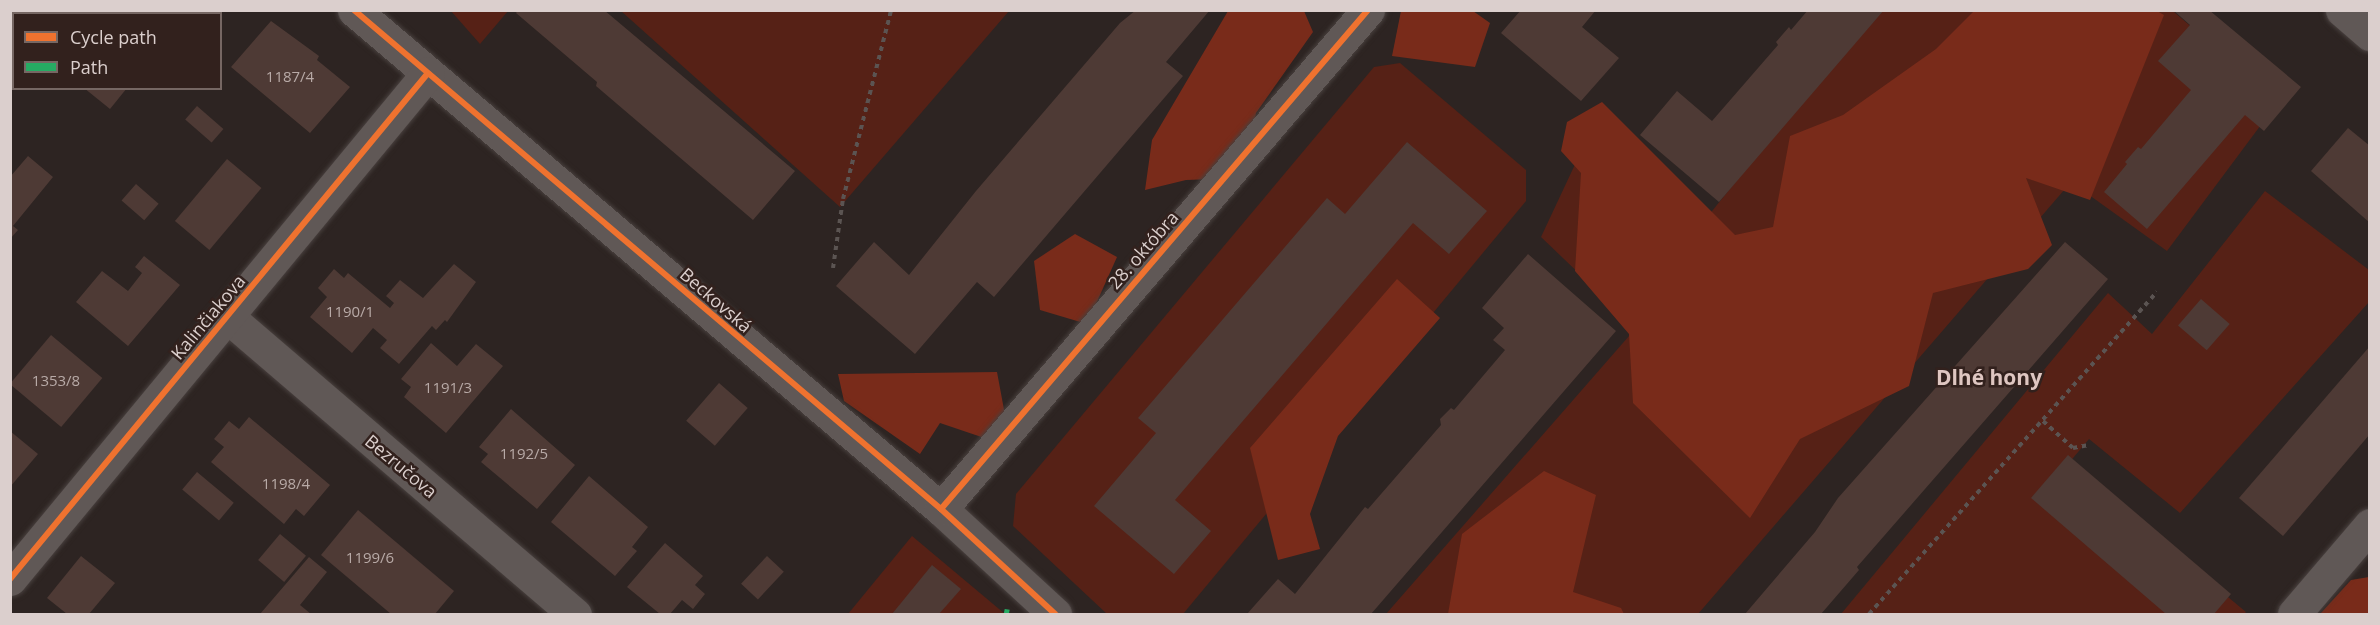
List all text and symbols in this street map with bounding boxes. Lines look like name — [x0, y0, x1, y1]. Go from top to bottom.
legend — [12, 12, 222, 90]
text: Cycle path — [70, 25, 157, 49]
text: Path — [70, 55, 108, 79]
house number: 1187/4 — [266, 68, 314, 86]
street label: 28. októbra — [1103, 207, 1183, 293]
street label: Beckovská — [676, 263, 756, 337]
street label: Kalinčiakova — [166, 270, 250, 364]
house number: 1190/1 — [326, 303, 374, 321]
district label: Dlhé hony — [1936, 364, 2042, 390]
house number: 1353/8 — [32, 372, 80, 390]
house number: 1191/3 — [424, 379, 472, 397]
street label: Bezručova — [361, 430, 441, 502]
house number: 1192/5 — [500, 445, 548, 463]
house number: 1198/4 — [262, 475, 310, 493]
house number: 1199/6 — [346, 549, 394, 567]

